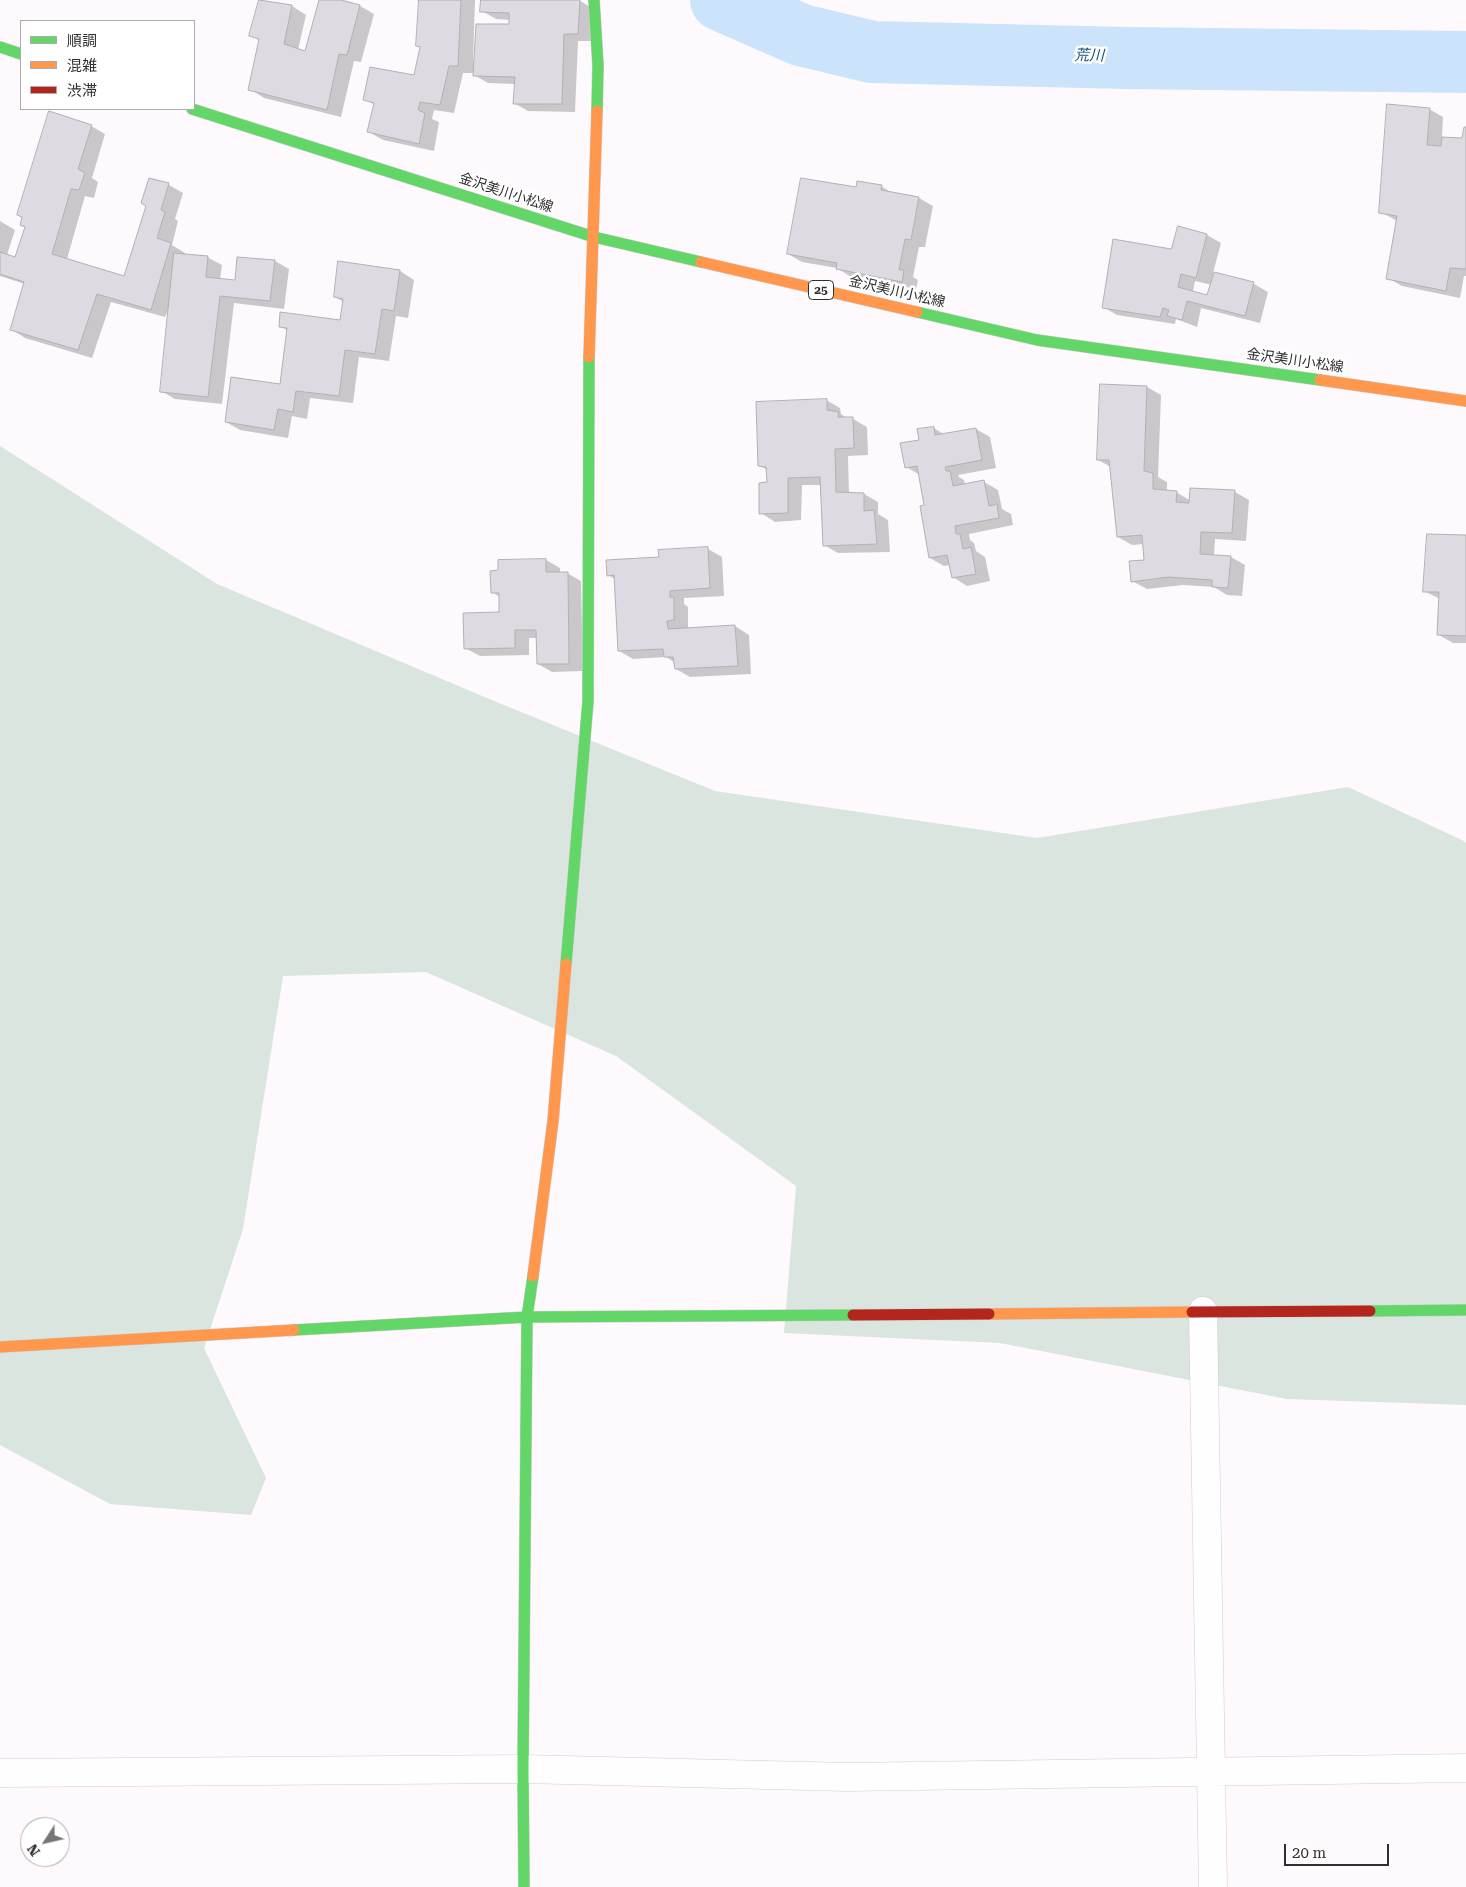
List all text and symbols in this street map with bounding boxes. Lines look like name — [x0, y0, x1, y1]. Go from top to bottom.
legend — [20, 20, 195, 110]
text: 順調 — [67, 32, 97, 50]
water label: 荒川 — [1074, 47, 1104, 65]
text: 混雑 — [67, 57, 97, 75]
text: 渋滞 — [67, 82, 97, 100]
street label: 金沢美川小松線 — [457, 170, 555, 216]
street label: 金沢美川小松線 — [847, 273, 947, 311]
road number: 25 — [808, 280, 834, 300]
street label: 金沢美川小松線 — [1245, 346, 1345, 376]
north arrow — [20, 1817, 70, 1867]
scale bar — [1286, 1834, 1391, 1866]
text: N — [24, 1841, 43, 1859]
text: 20 m — [1292, 1844, 1326, 1862]

